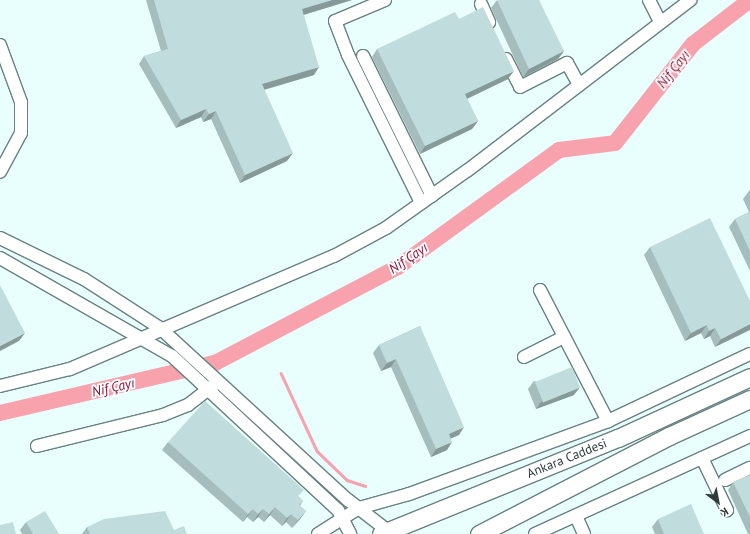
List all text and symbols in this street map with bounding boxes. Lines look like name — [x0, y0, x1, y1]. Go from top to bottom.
water label: Nif Çayı — [653, 47, 693, 91]
water label: Nif Çayı — [385, 239, 431, 277]
water label: Nif Çayı — [90, 374, 136, 400]
street label: Ankara Caddesi — [525, 436, 609, 482]
north arrow — [698, 482, 738, 522]
text: K — [718, 504, 731, 520]

